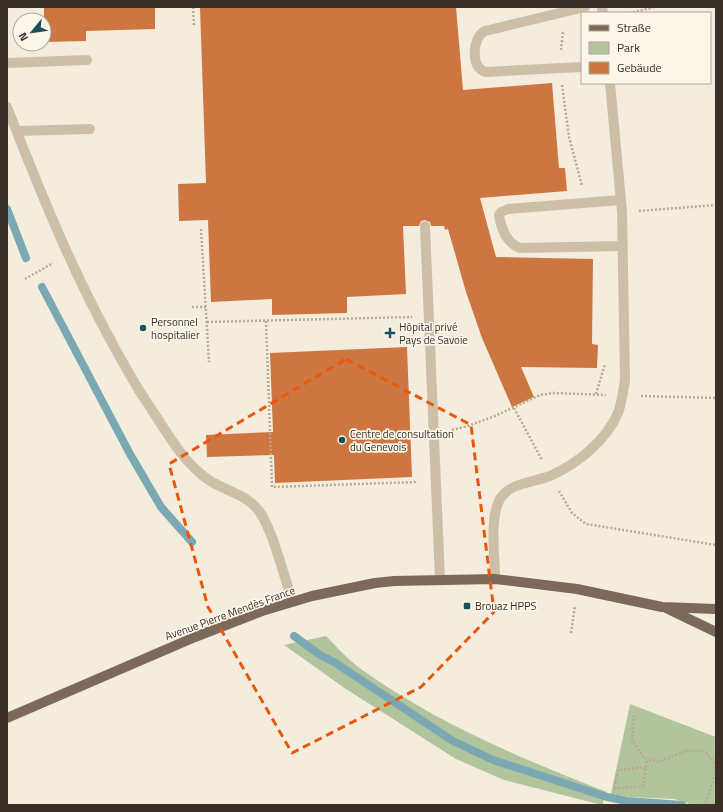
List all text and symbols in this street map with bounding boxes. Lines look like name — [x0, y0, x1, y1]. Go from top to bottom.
north arrow — [12, 12, 52, 52]
legend — [581, 12, 711, 84]
text: Straße — [617, 18, 651, 37]
text: N — [14, 30, 32, 44]
text: Park — [617, 38, 640, 57]
text: Gebäude — [617, 58, 662, 77]
place label: Personnel hospitalier — [151, 314, 200, 343]
place label: Hôpital privé Pays de Savoie — [399, 319, 468, 348]
marker: Personnel hospitalier — [138, 323, 148, 333]
marker: Hôpital privé Pays de Savoie — [384, 327, 396, 339]
place label: Centre de consultation du Genevois — [350, 426, 454, 455]
marker: Centre de consultation du Genevois — [337, 435, 347, 445]
street label: Avenue Pierre Mendès France — [163, 582, 298, 644]
place label: Brouaz HPPS — [475, 598, 537, 614]
marker: Brouaz HPPS — [462, 601, 472, 611]

